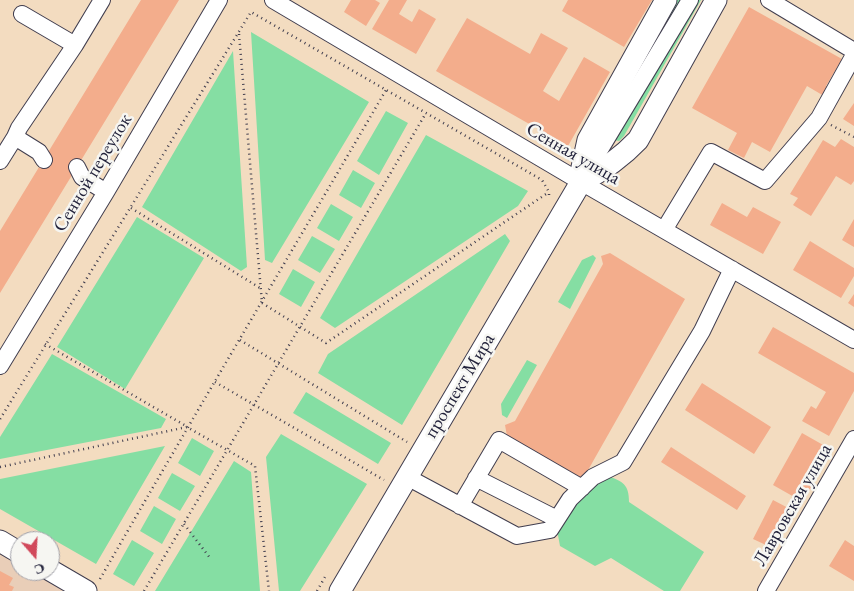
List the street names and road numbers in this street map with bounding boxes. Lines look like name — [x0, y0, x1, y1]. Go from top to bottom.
street label: Сенной переулок — [49, 110, 137, 236]
street label: Сенная улица — [522, 118, 624, 190]
street label: проспект Мира — [420, 330, 500, 442]
street label: Лавровская улица — [749, 440, 837, 570]

